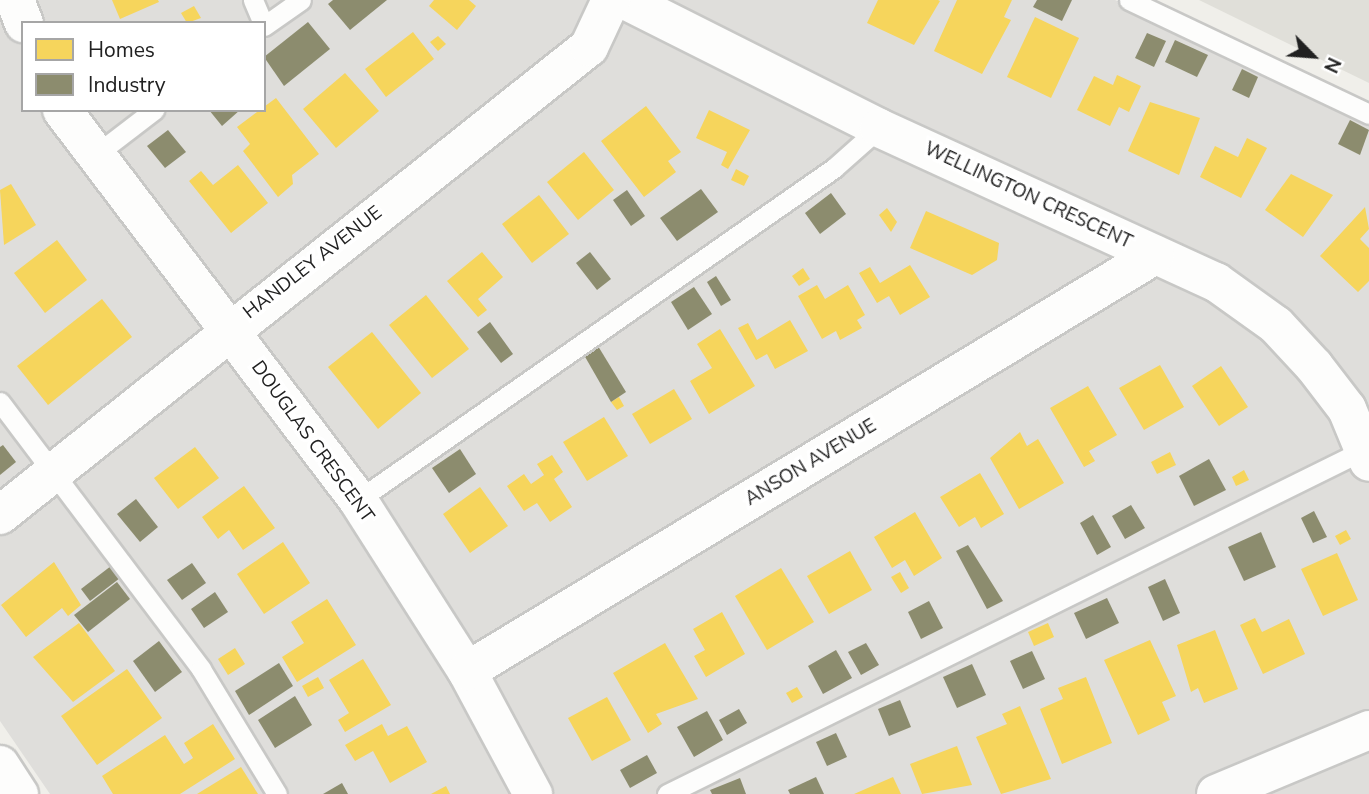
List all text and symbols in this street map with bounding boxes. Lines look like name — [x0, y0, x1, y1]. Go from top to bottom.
legend — [21, 21, 266, 112]
north arrow — [1278, 21, 1348, 91]
text: Homes — [88, 36, 155, 64]
text: N — [1317, 53, 1347, 77]
text: Industry — [88, 71, 166, 99]
street label: WELLINGTON CRESCENT — [920, 138, 1136, 254]
street label: HANDLEY AVENUE — [239, 202, 387, 324]
street label: DOUGLAS CRESCENT — [246, 357, 378, 527]
street label: ANSON AVENUE — [741, 415, 881, 511]

